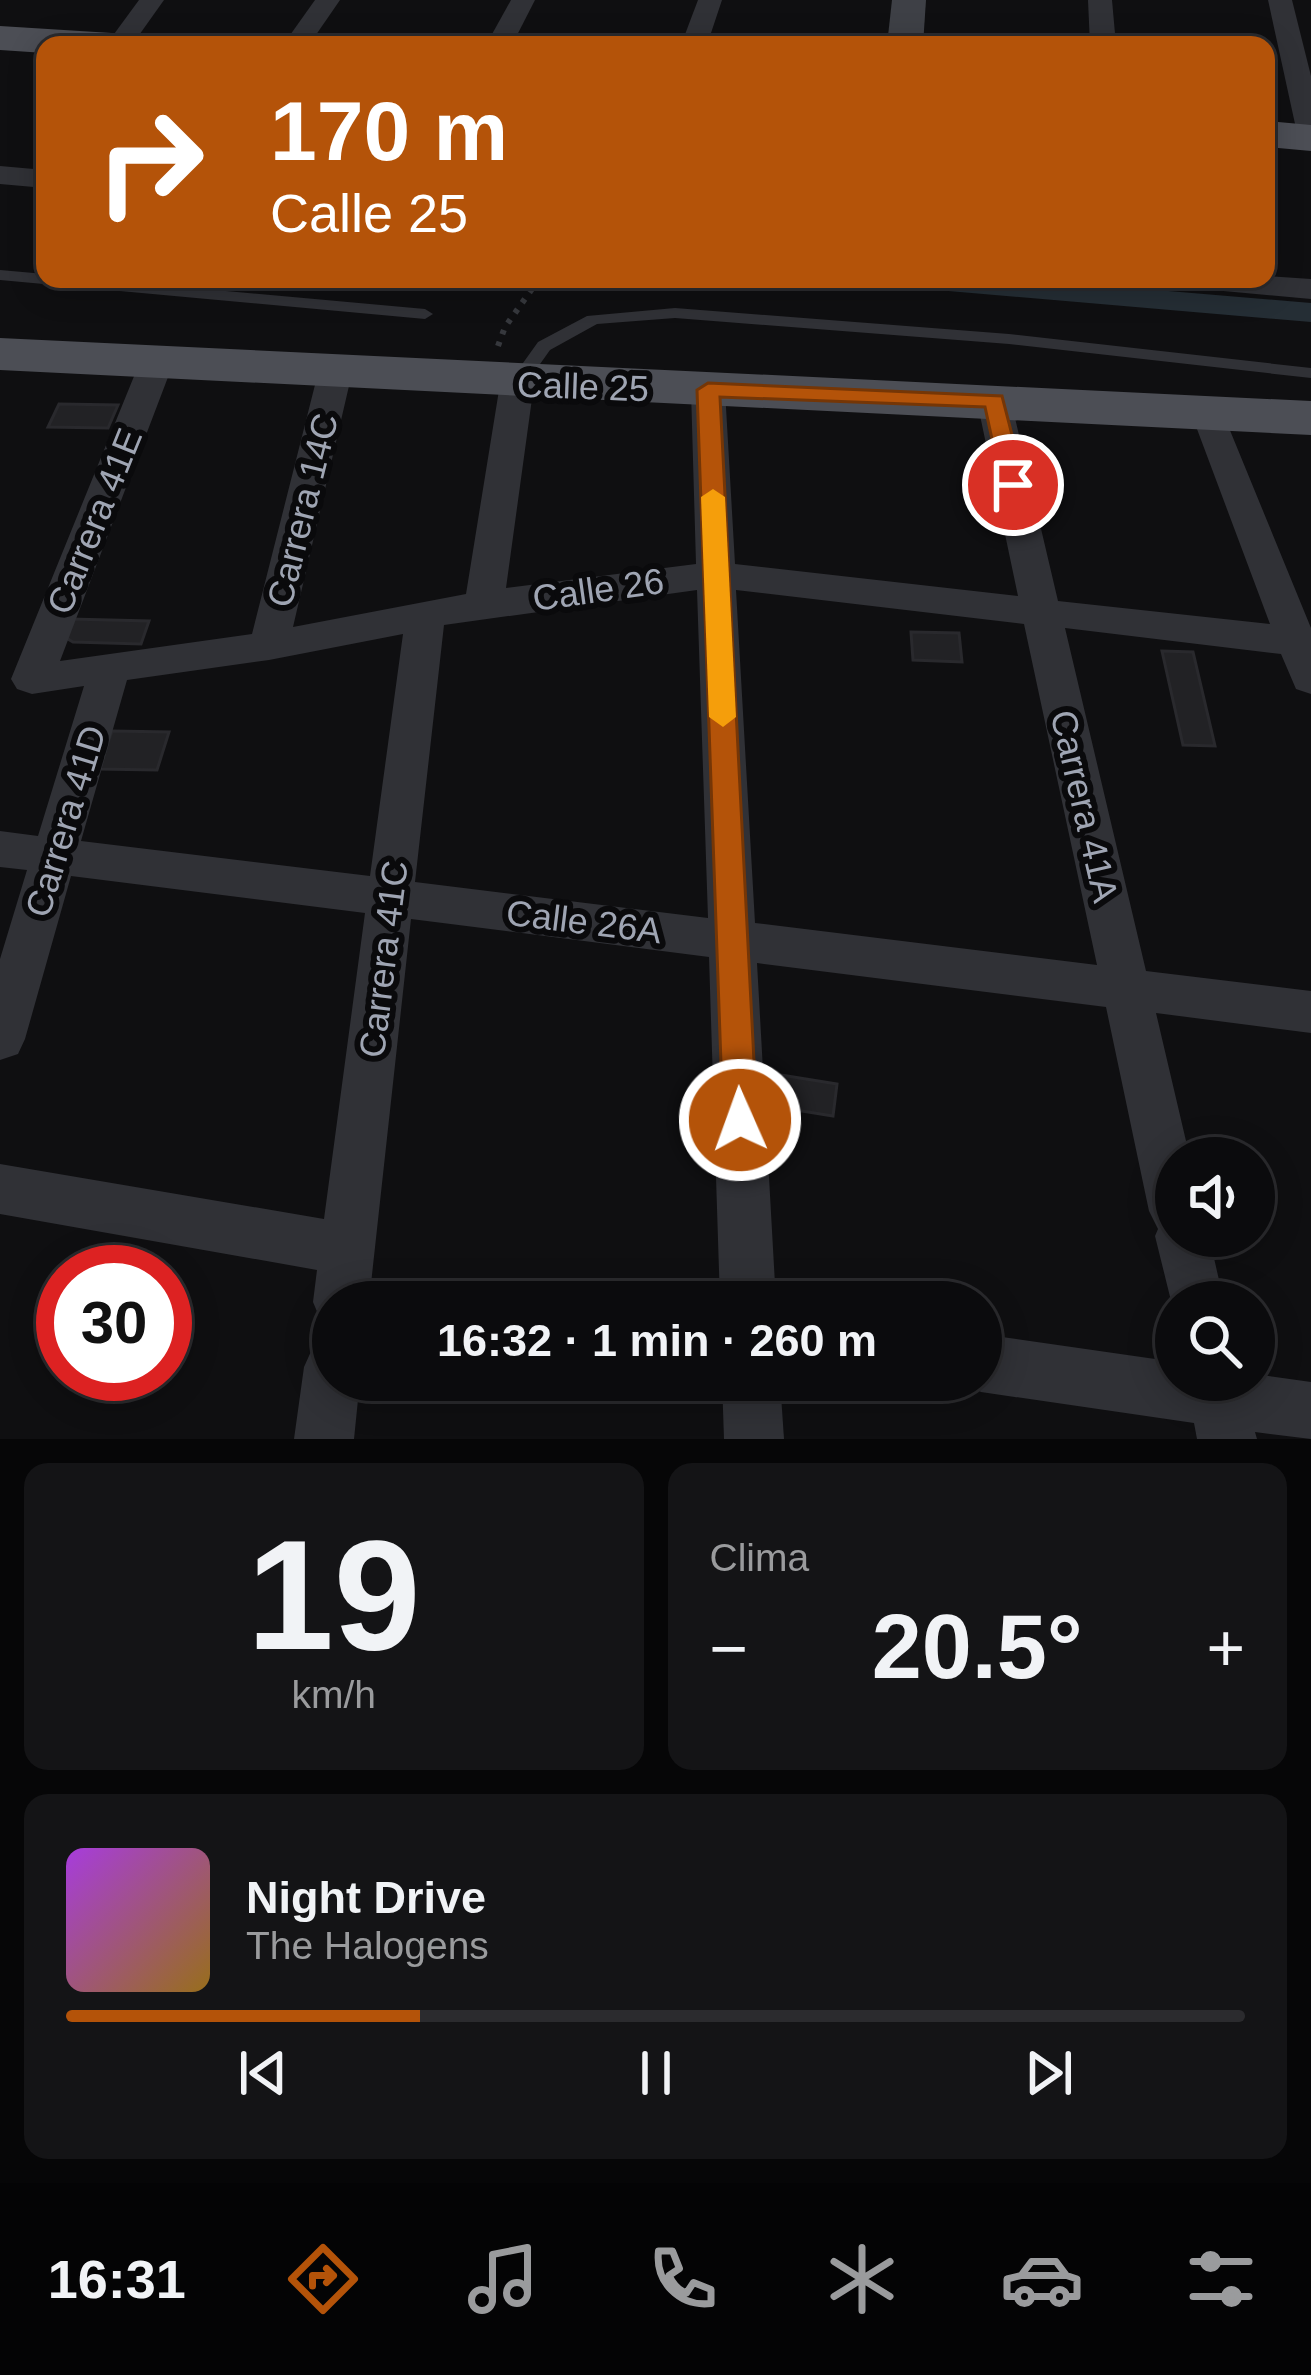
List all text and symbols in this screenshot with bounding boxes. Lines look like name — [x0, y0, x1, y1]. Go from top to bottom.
icon: right — [72, 84, 228, 240]
text: 170 m — [270, 84, 508, 178]
text: Calle 25 — [270, 183, 468, 243]
street label: Calle 25 — [516, 364, 650, 409]
street label: Carrera 14C — [259, 409, 346, 611]
street label: Carrera 41E — [39, 423, 150, 620]
pin — [962, 434, 1064, 536]
icon: arrive — [980, 452, 1046, 518]
street label: Calle 26 — [530, 560, 666, 619]
street label: Carrera 41A — [1042, 706, 1127, 906]
street label: Carrera 41D — [17, 720, 114, 922]
street label: Carrera 41C — [351, 858, 416, 1060]
street label: Calle 26A — [504, 892, 664, 951]
position arrow — [677, 1057, 803, 1183]
map controls — [1155, 1137, 1275, 1401]
button: sound — [1155, 1137, 1275, 1257]
speed limit sign: 30 — [36, 1245, 192, 1401]
button: search — [1155, 1281, 1275, 1401]
text: 16:32 · 1 min · 260 m — [437, 1315, 877, 1366]
text: 19 — [247, 1508, 421, 1682]
text: Clima — [710, 1536, 809, 1579]
text: 20.5° — [872, 1597, 1083, 1697]
text: − — [710, 1611, 748, 1685]
text: + — [1206, 1611, 1245, 1685]
text: km/h — [291, 1673, 376, 1716]
text: Night Drive — [246, 1872, 486, 1923]
text: The Halogens — [246, 1924, 489, 1967]
icon: previous — [230, 2040, 296, 2106]
icon: pause — [623, 2040, 689, 2106]
icon: next — [1016, 2040, 1082, 2106]
icon: directions — [281, 2237, 365, 2321]
icon: music — [461, 2237, 545, 2321]
icon: phone — [641, 2237, 725, 2321]
icon: climate — [820, 2237, 904, 2321]
icon: car — [1000, 2237, 1084, 2321]
icon: filters — [1179, 2237, 1263, 2321]
text: 16:31 — [48, 2249, 186, 2309]

